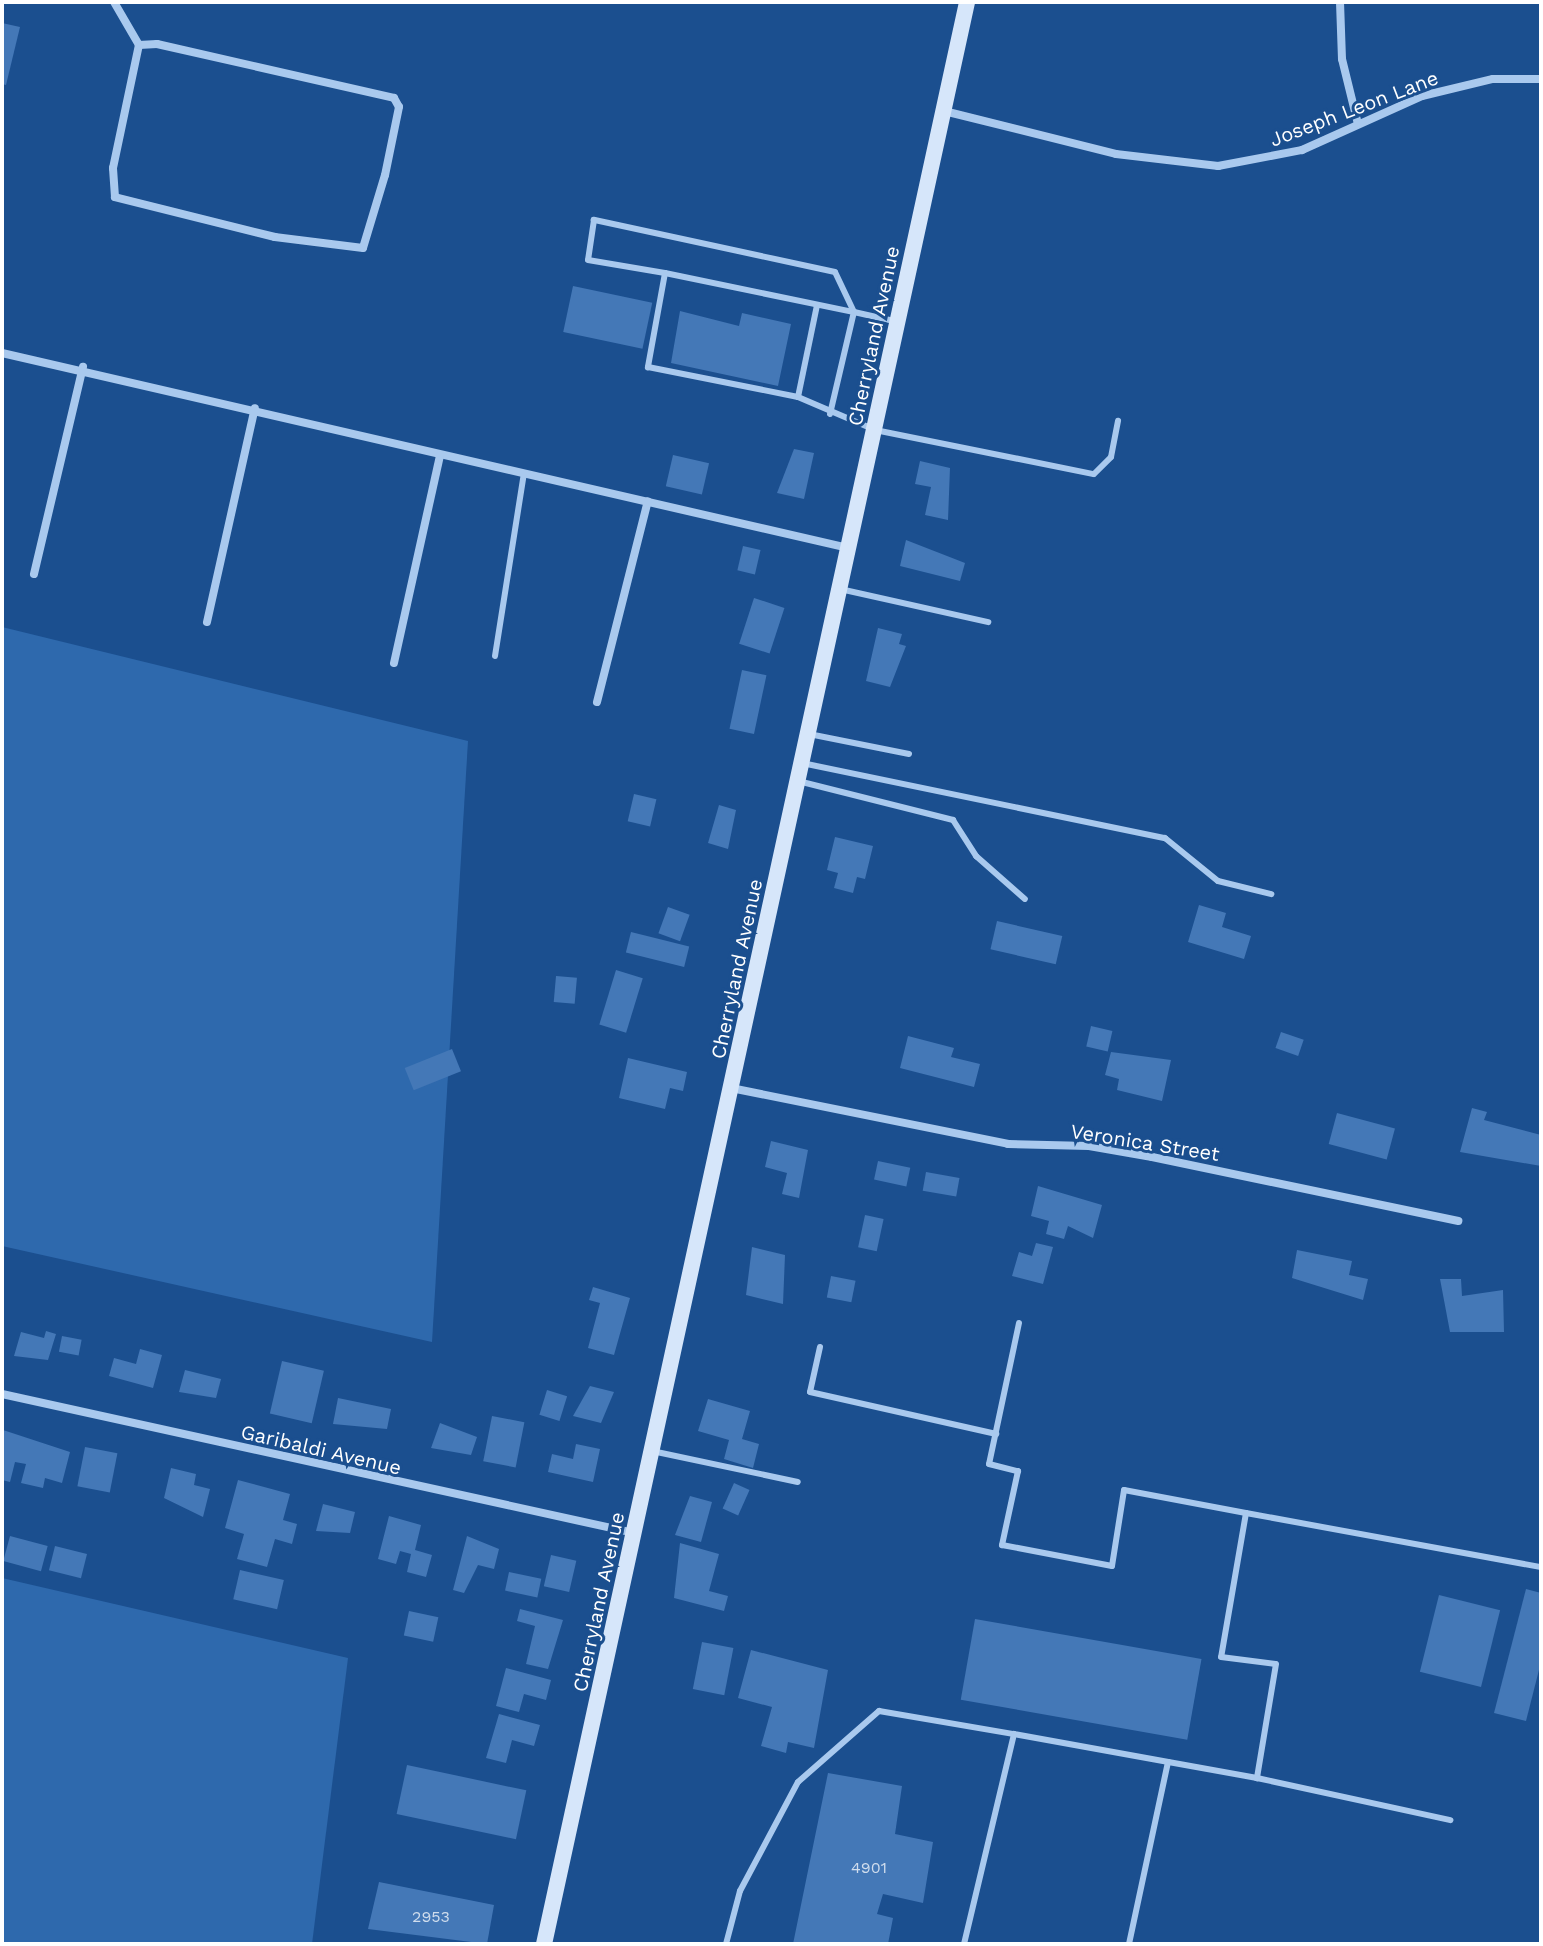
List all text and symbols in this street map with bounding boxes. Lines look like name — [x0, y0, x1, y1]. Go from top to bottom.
street label: Joseph Leon Lane — [1266, 66, 1442, 152]
street label: Cherryland Avenue — [843, 243, 905, 429]
street label: Cherryland Avenue — [706, 876, 768, 1062]
street label: Veronica Street — [1069, 1119, 1221, 1167]
street label: Garibaldi Avenue — [238, 1420, 404, 1480]
street label: Cherryland Avenue — [568, 1509, 630, 1695]
house number: 4901 — [851, 1858, 887, 1878]
house number: 2953 — [412, 1907, 450, 1927]

